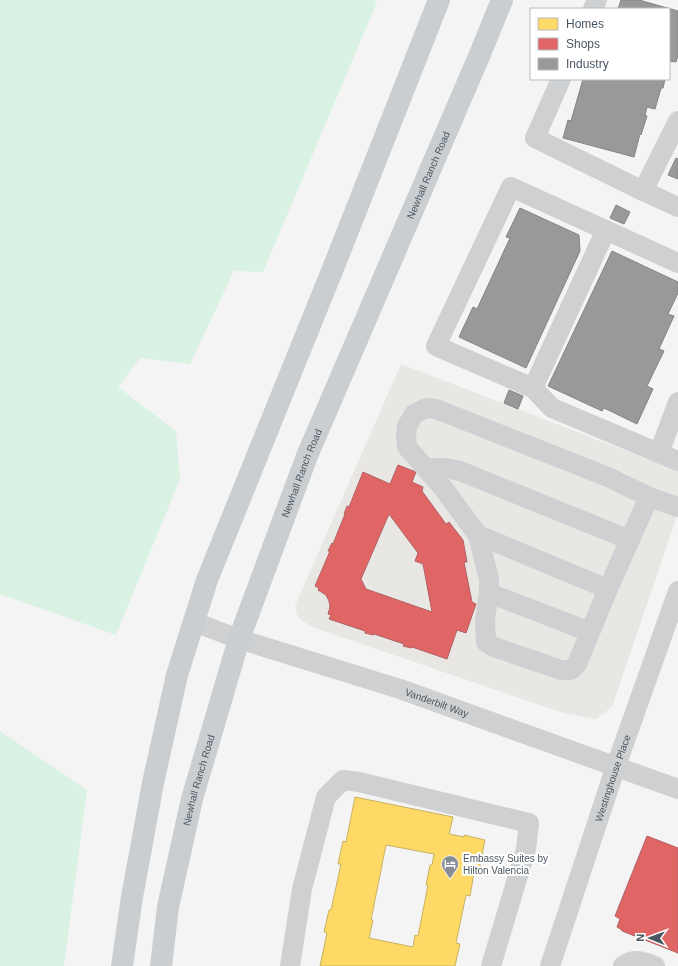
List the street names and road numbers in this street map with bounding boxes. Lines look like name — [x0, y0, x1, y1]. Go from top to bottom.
street label: Newhall Ranch Road — [404, 130, 452, 220]
street label: Newhall Ranch Road — [279, 427, 324, 519]
street label: Vanderbilt Way — [404, 686, 470, 719]
street label: Newhall Ranch Road — [181, 733, 216, 827]
street label: Westinghouse Place — [593, 733, 632, 823]

